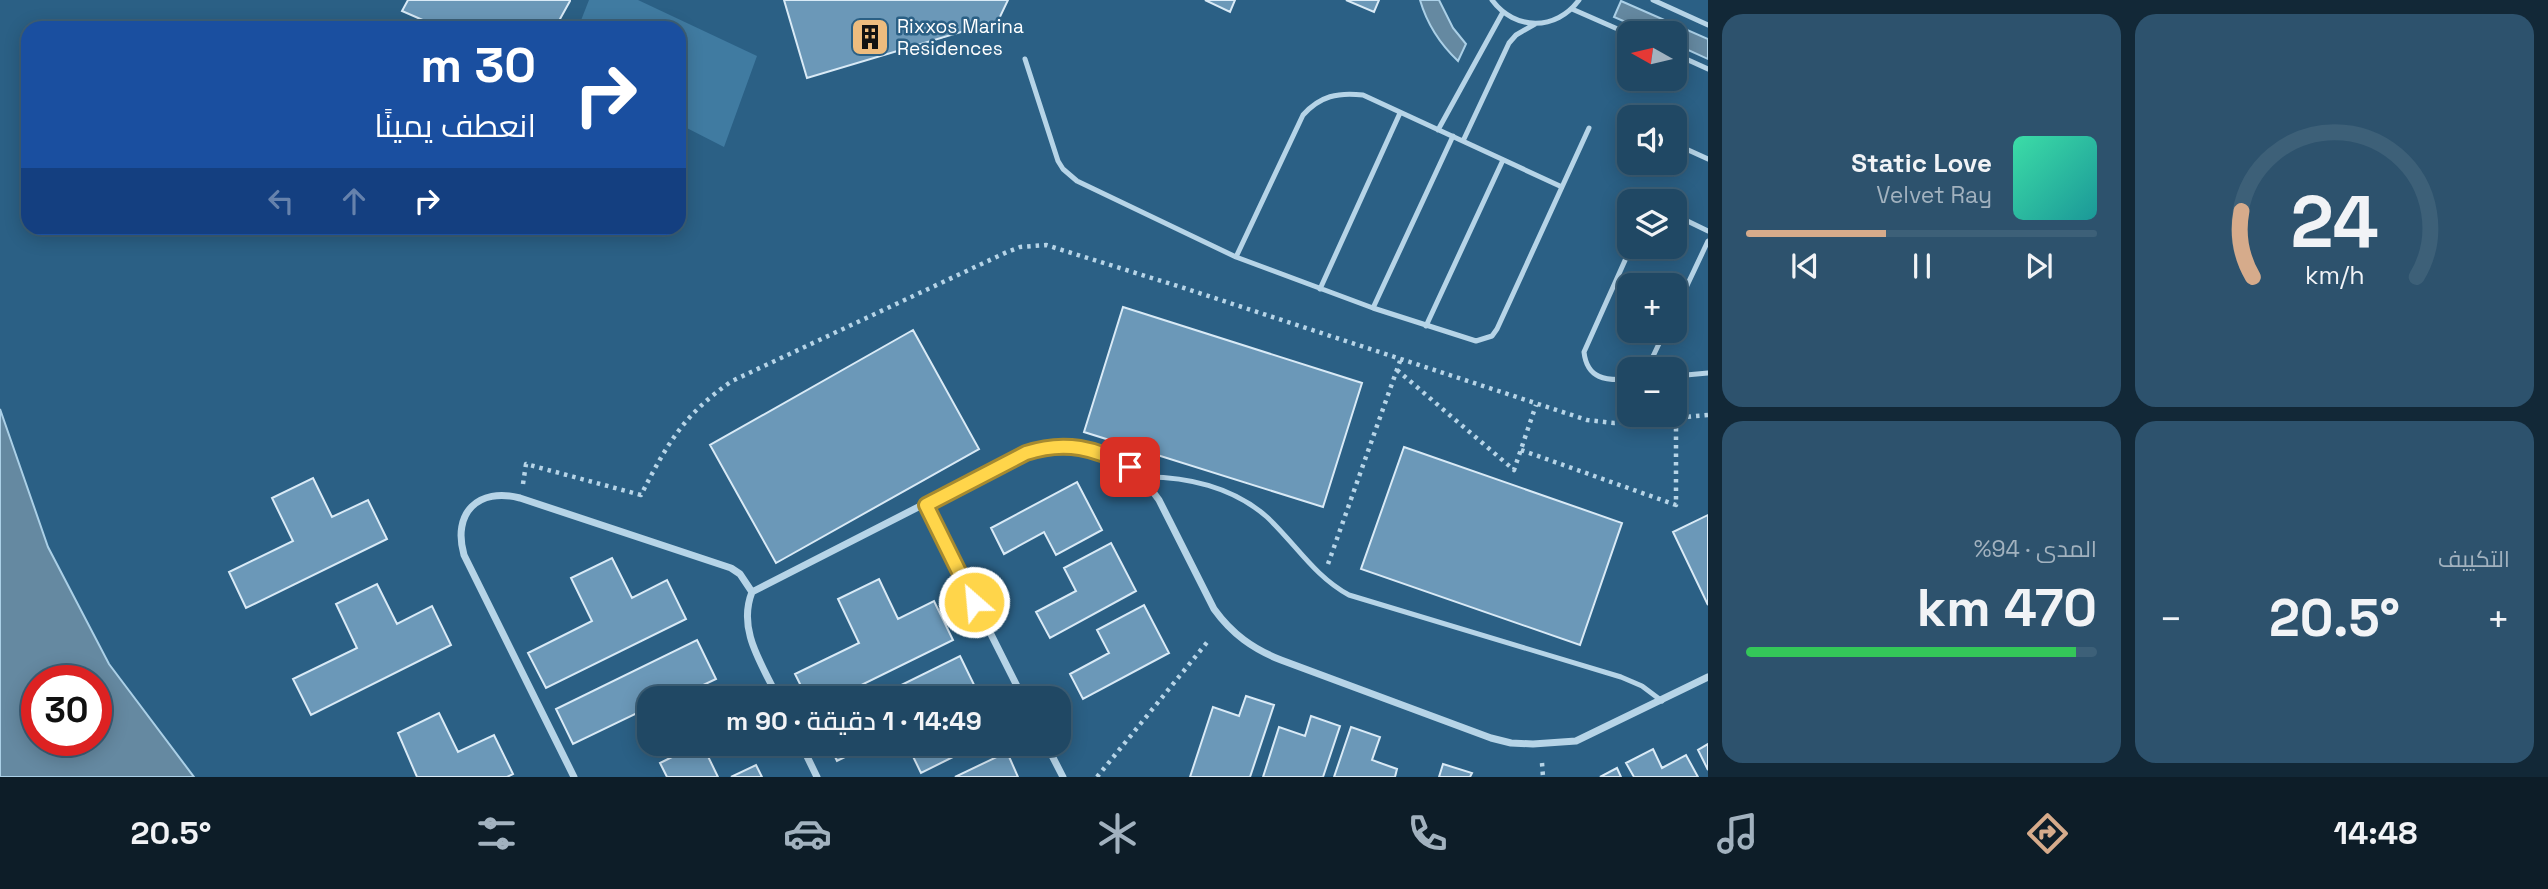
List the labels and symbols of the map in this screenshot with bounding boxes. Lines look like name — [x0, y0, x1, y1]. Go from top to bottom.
place label: Rixxos Marina Residences — [897, 14, 1024, 61]
building icon: Rixxos Marina Residences — [849, 16, 891, 58]
north arrow — [1617, 21, 1687, 91]
pin — [1100, 437, 1160, 497]
position arrow — [937, 565, 1011, 639]
speed limit sign: 30 — [21, 665, 112, 756]

